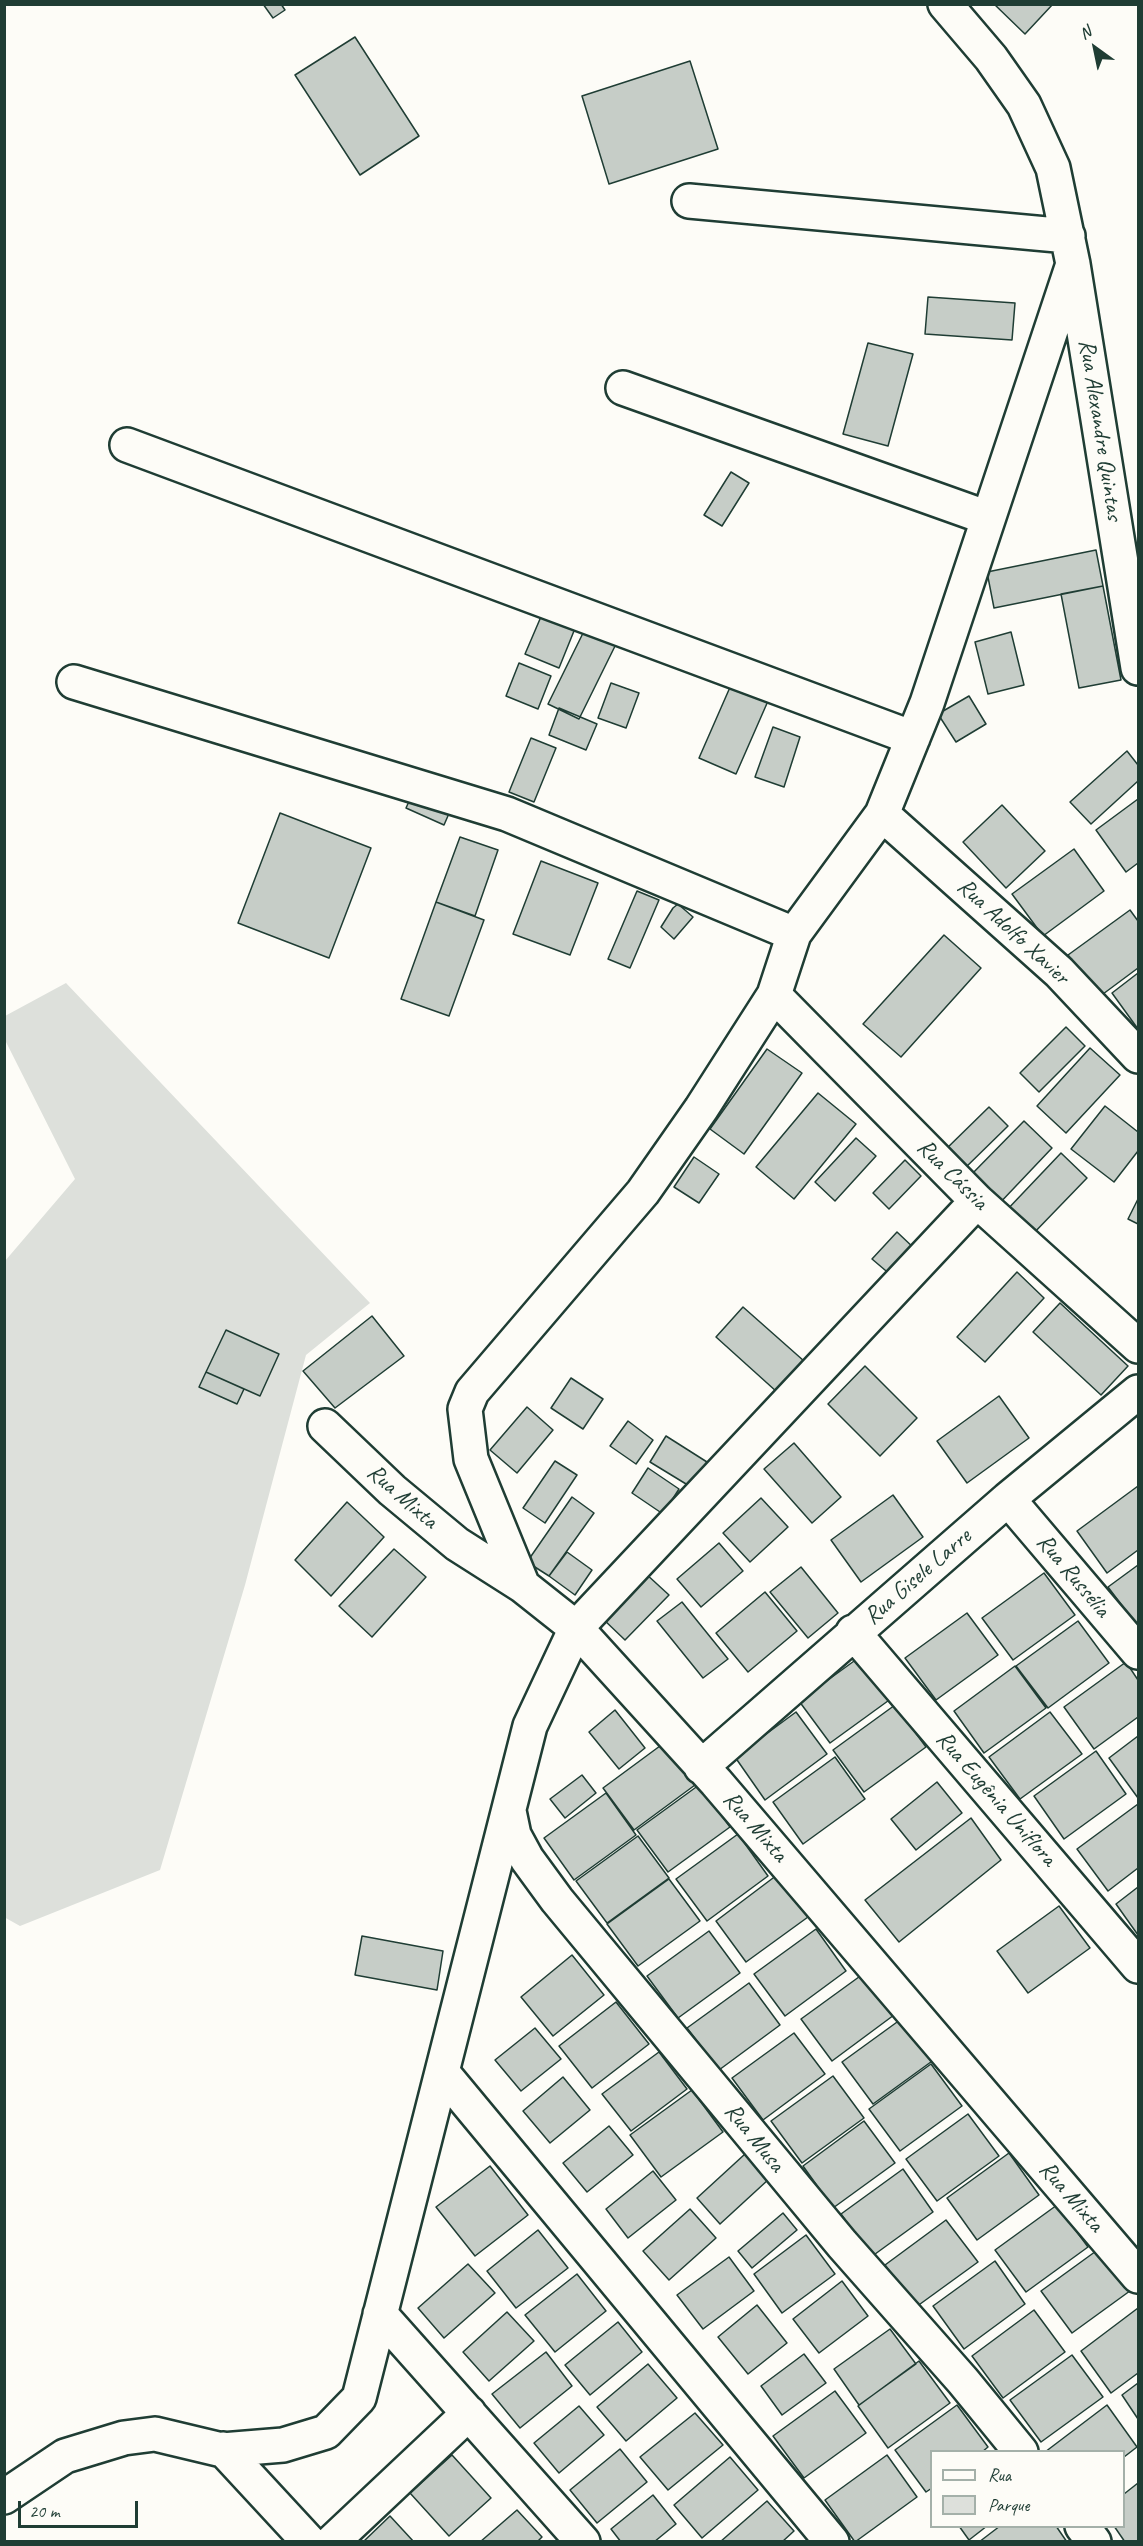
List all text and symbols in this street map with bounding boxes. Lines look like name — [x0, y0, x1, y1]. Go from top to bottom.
north arrow — [1065, 18, 1125, 78]
text: N — [1076, 22, 1095, 44]
street label: Rua Alexandre Quintas — [1071, 337, 1129, 523]
street label: Rua Adolfo Xavier — [951, 873, 1075, 991]
street label: Rua Cássia — [910, 1133, 994, 1217]
street label: Rua Mixta — [361, 1458, 443, 1536]
street label: Rua Gisele Larre — [859, 1523, 977, 1631]
street label: Rua Russélia — [1030, 1528, 1116, 1624]
street label: Rua Eugênia Uniflora — [929, 1725, 1063, 1873]
street label: Rua Mixta — [716, 1786, 794, 1868]
street label: Rua Musa — [718, 2098, 790, 2178]
street label: Rua Mixta — [1032, 2156, 1110, 2238]
legend — [930, 2450, 1125, 2528]
text: Rua — [988, 2464, 1011, 2486]
scale bar — [21, 2489, 141, 2527]
text: Parque — [988, 2494, 1029, 2516]
text: 20 m — [29, 2500, 60, 2522]

